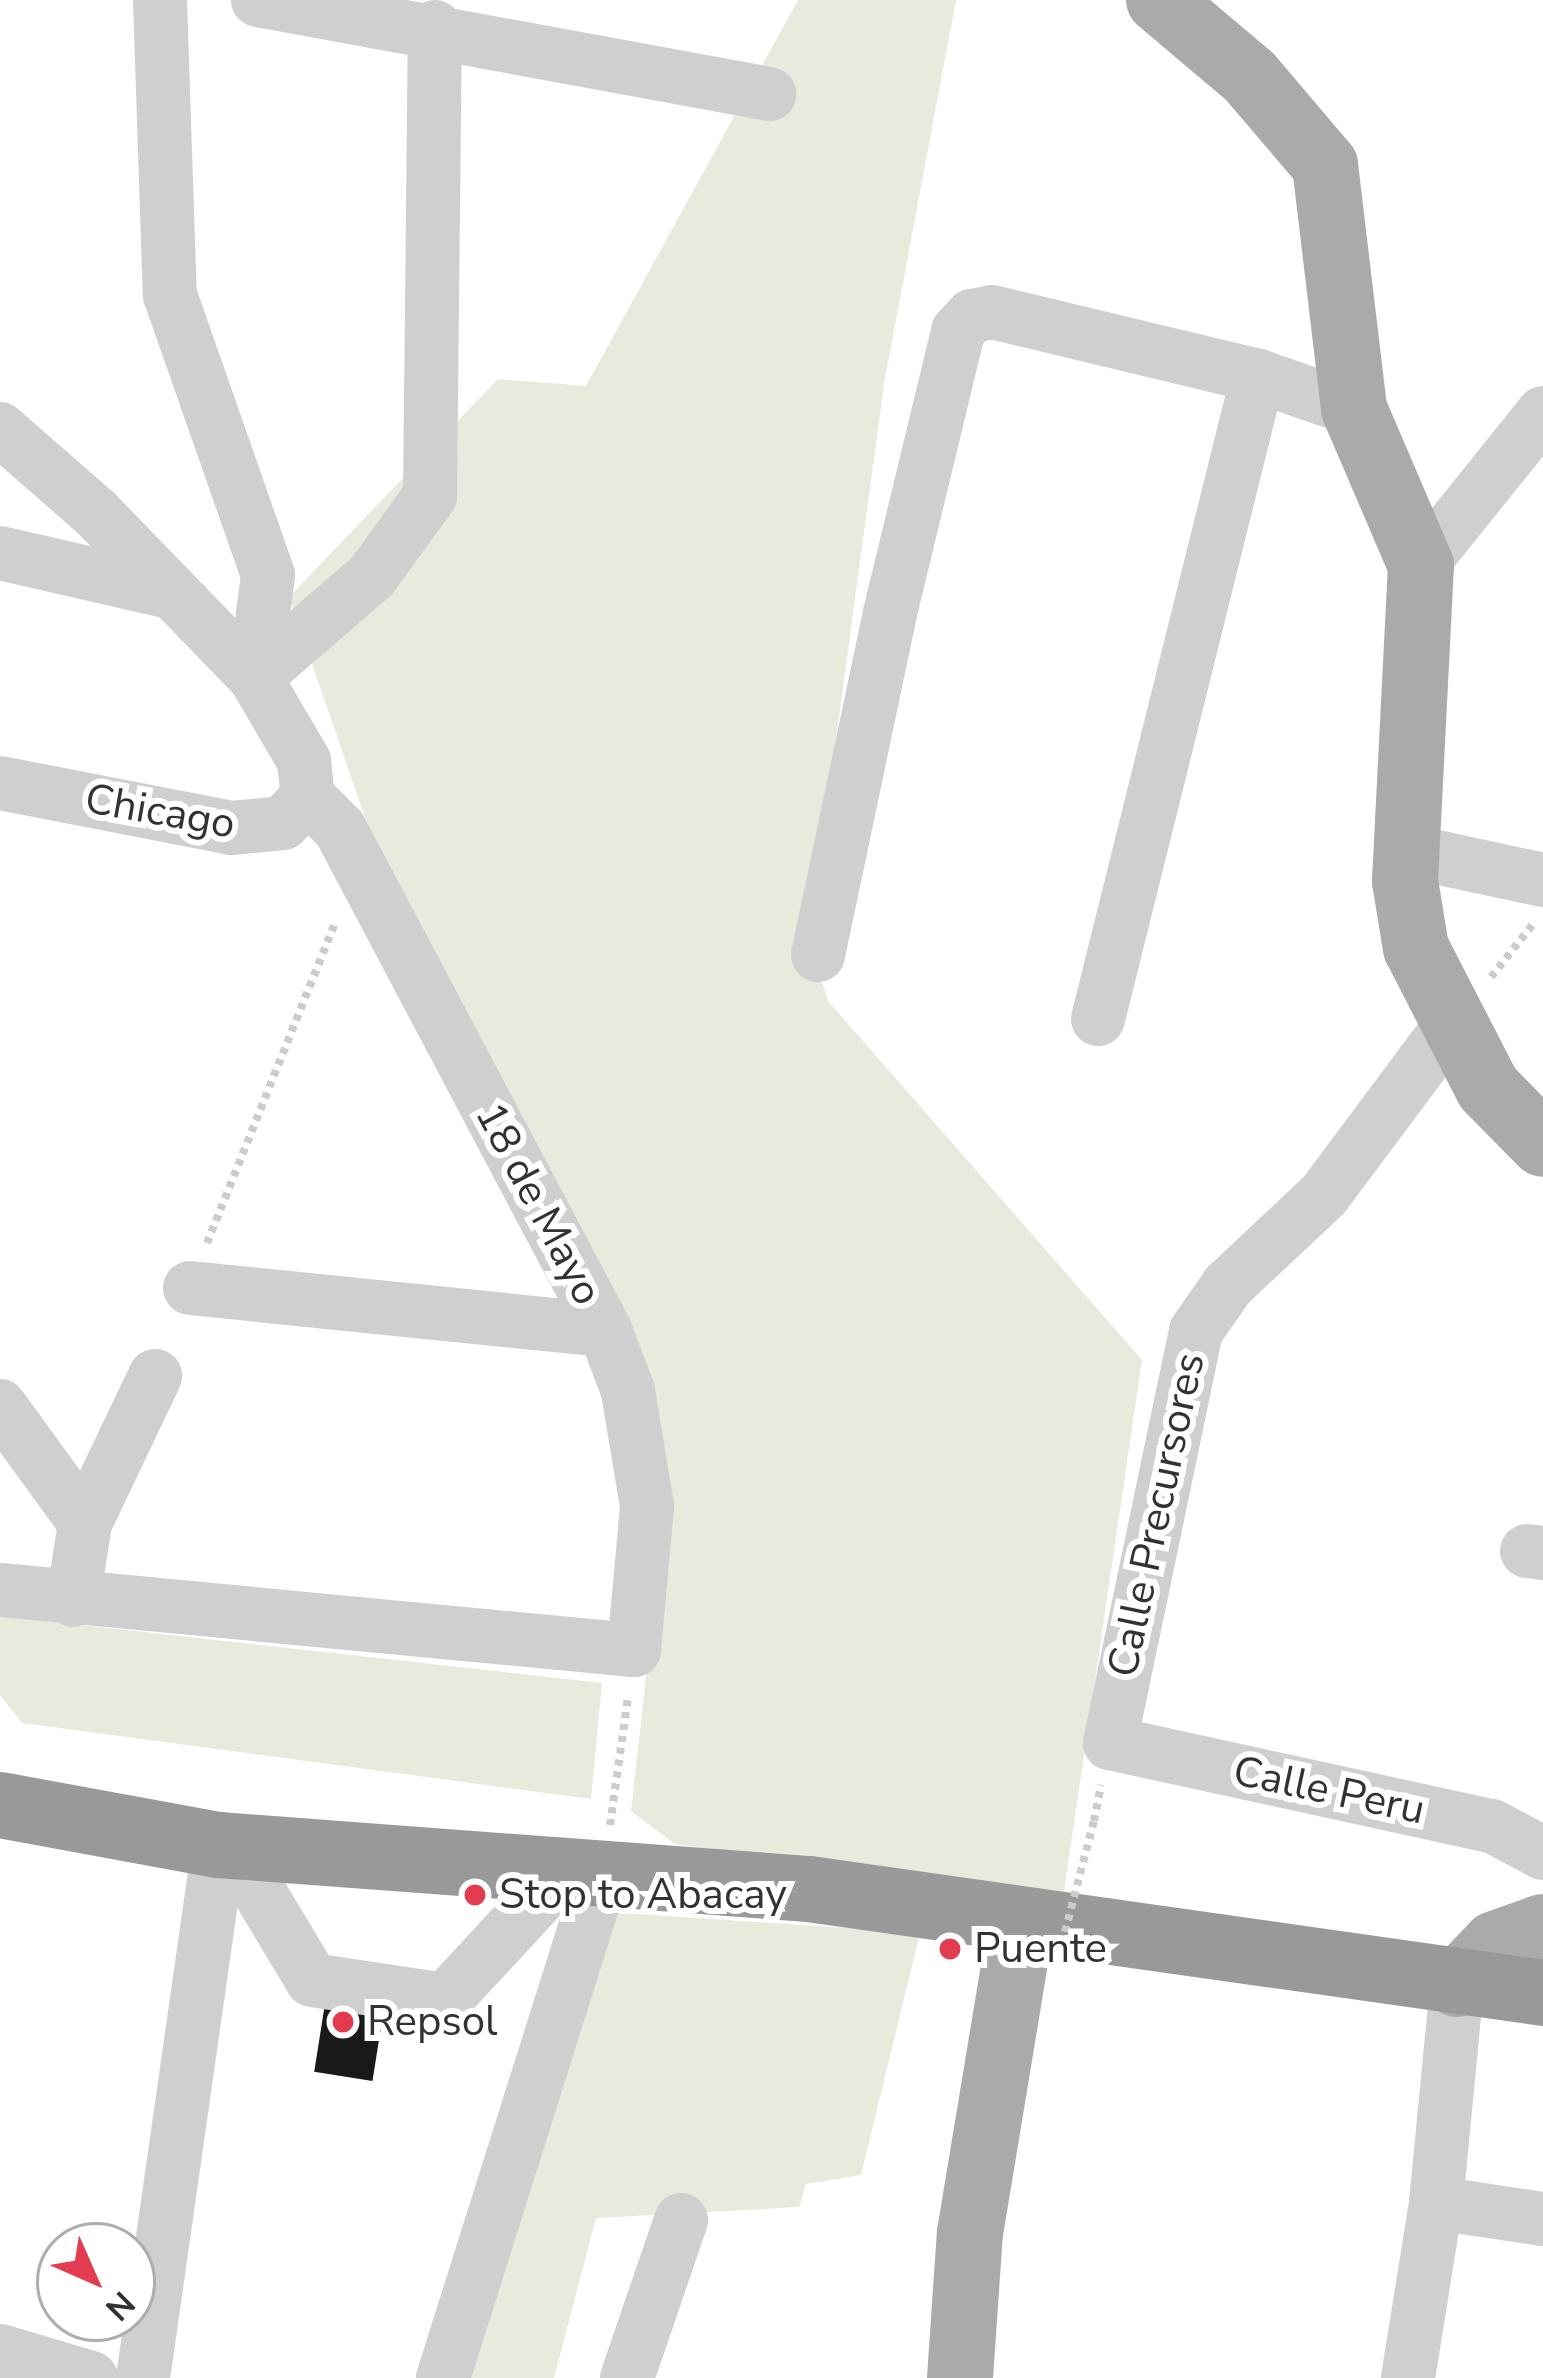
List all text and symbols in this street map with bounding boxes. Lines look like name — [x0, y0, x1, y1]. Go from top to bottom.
street label: Chicago — [81, 774, 239, 850]
street label: 18 de Mayo — [464, 1094, 612, 1314]
street label: Calle Precursores — [1098, 1349, 1216, 1681]
street label: Calle Peru — [1229, 1746, 1429, 1836]
place label: Stop to Abacay — [499, 1870, 787, 1920]
marker: Stop to Abacay — [462, 1882, 488, 1908]
place label: Puente — [974, 1924, 1107, 1974]
marker: Puente — [937, 1936, 963, 1962]
place label: Repsol — [367, 1997, 497, 2047]
marker: Repsol — [330, 2009, 356, 2035]
north arrow — [36, 2222, 156, 2342]
text: N — [95, 2281, 144, 2330]

